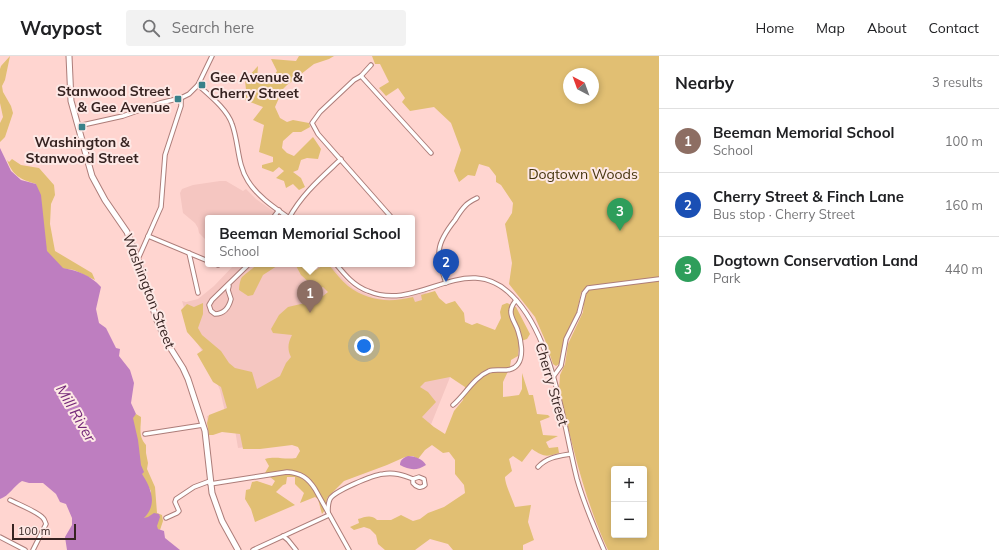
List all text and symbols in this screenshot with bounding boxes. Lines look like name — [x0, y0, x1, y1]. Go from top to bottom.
search box — [126, 10, 406, 46]
text: Waypost — [20, 16, 102, 40]
icon: search — [140, 17, 162, 39]
text: Search here — [172, 18, 254, 37]
text: Home — [755, 19, 794, 37]
text: Map — [816, 19, 845, 37]
text: About — [867, 19, 907, 37]
text: Contact — [929, 19, 979, 37]
place label: Gee Avenue & Cherry Street — [210, 68, 303, 102]
north arrow — [563, 68, 599, 104]
text: Nearby — [675, 72, 734, 93]
text: 3 results — [932, 74, 983, 90]
marker: Gee Avenue & Cherry Street — [197, 80, 207, 90]
place label: Stanwood Street & Gee Avenue — [57, 82, 171, 116]
marker: Stanwood Street & Gee Avenue — [173, 94, 183, 104]
marker: Washington & Stanwood Street — [77, 122, 87, 132]
text: Beeman Memorial School — [713, 123, 894, 142]
place label: Washington & Stanwood Street — [26, 133, 139, 167]
text: 1 — [684, 133, 692, 149]
text: 100 m — [945, 133, 983, 149]
text: School — [713, 142, 753, 158]
park label: Dogtown Woods — [528, 165, 638, 183]
text: Cherry Street & Finch Lane — [713, 187, 904, 206]
text: 2 — [684, 197, 692, 213]
text: 160 m — [945, 197, 983, 213]
pin: 3 — [607, 198, 633, 231]
text: Bus stop · Cherry Street — [713, 206, 855, 222]
popup — [205, 215, 415, 267]
text: Beeman Memorial School — [219, 224, 401, 243]
street label: Washington Street — [119, 231, 179, 351]
text: School — [219, 243, 259, 259]
pin: 2 — [433, 249, 459, 282]
text: Dogtown Conservation Land — [713, 251, 918, 270]
text: 3 — [684, 261, 692, 277]
text: 440 m — [945, 261, 983, 277]
text: Park — [713, 270, 740, 286]
pin: 1 — [297, 280, 323, 313]
your location — [354, 336, 374, 356]
street label: Cherry Street — [532, 340, 572, 428]
water label: Mill River — [52, 381, 100, 445]
map controls — [611, 466, 647, 538]
button: + — [611, 466, 647, 502]
button: − — [611, 502, 647, 538]
scale bar — [12, 522, 76, 541]
text: 100 m — [18, 524, 50, 538]

